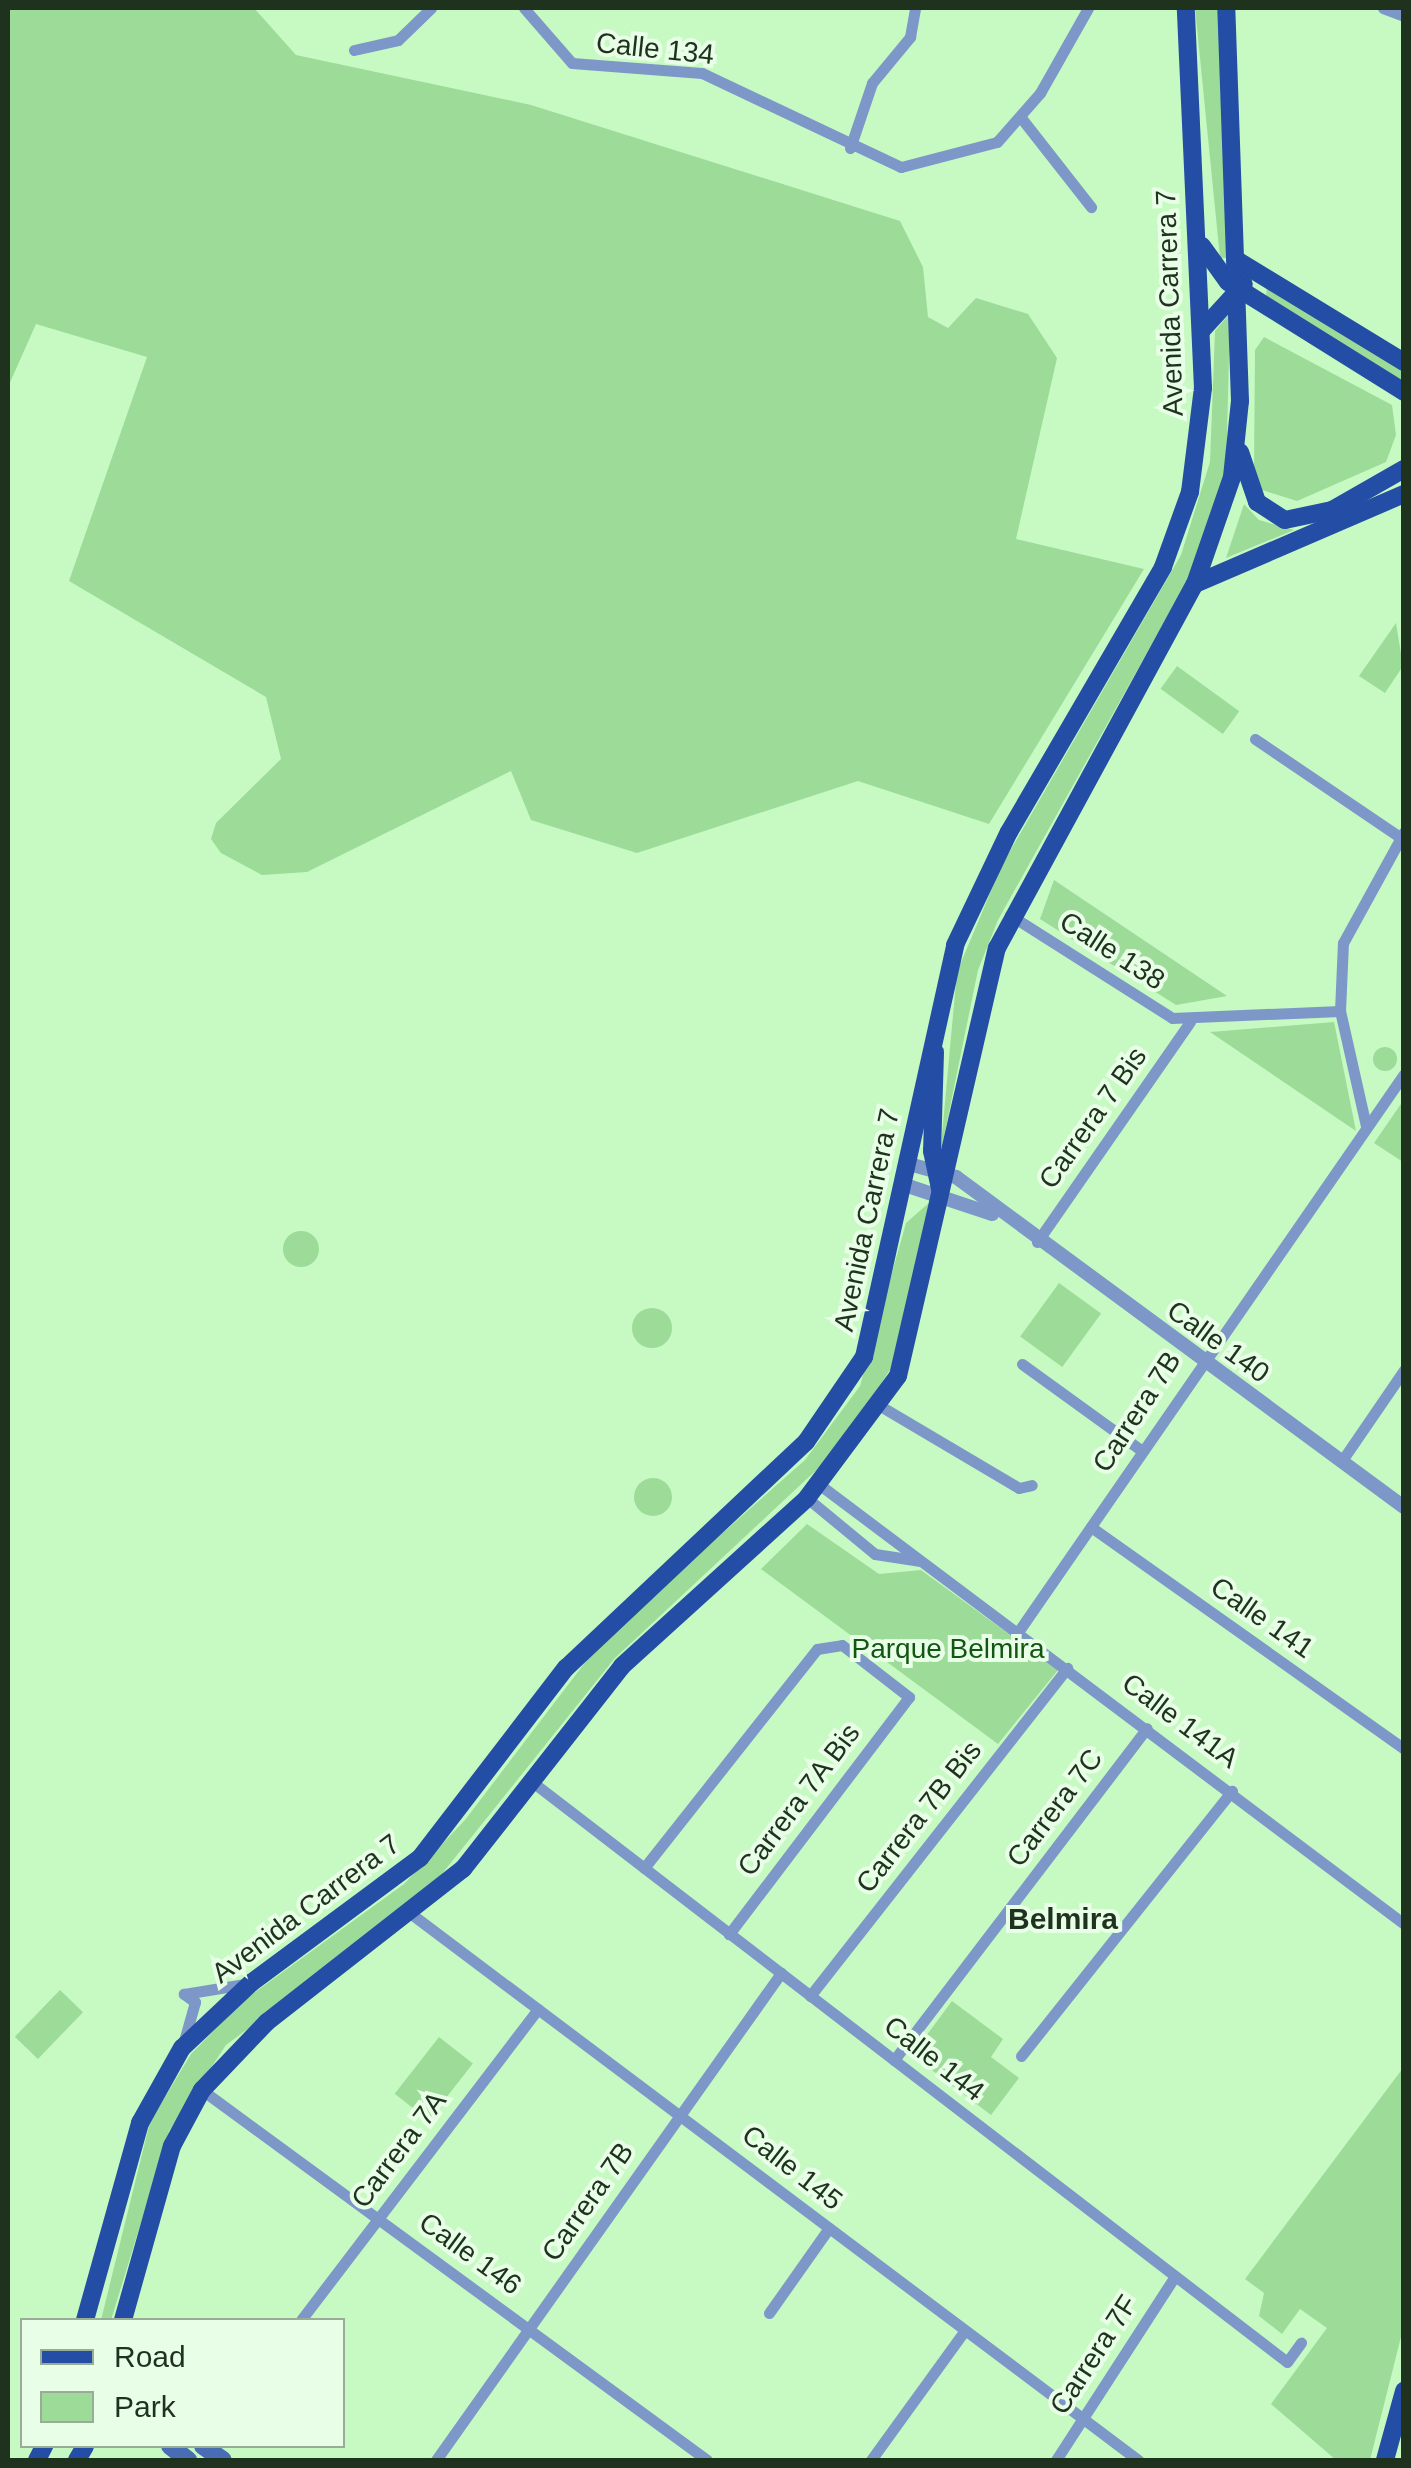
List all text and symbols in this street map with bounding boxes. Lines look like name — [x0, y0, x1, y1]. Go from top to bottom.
street label: Calle 134 — [594, 26, 716, 72]
street label: Avenida Carrera 7 — [1149, 189, 1191, 417]
street label: Calle 138 — [1053, 905, 1171, 997]
street label: Carrera 7 Bis — [1032, 1041, 1154, 1195]
street label: Avenida Carrera 7 — [827, 1106, 907, 1334]
street label: Calle 140 — [1160, 1294, 1276, 1390]
street label: Carrera 7B — [1086, 1345, 1188, 1479]
street label: Calle 141 — [1204, 1570, 1320, 1666]
park label: Parque Belmira — [852, 1632, 1044, 1666]
street label: Calle 141A — [1115, 1666, 1245, 1776]
street label: Carrera 7A Bis — [730, 1717, 868, 1883]
street label: Carrera 7B Bis — [849, 1734, 989, 1900]
street label: Carrera 7C — [1000, 1743, 1110, 1873]
street label: Avenida Carrera 7 — [205, 1827, 407, 1991]
district label: Belmira — [1008, 1901, 1118, 1937]
street label: Calle 144 — [877, 2009, 991, 2109]
street label: Carrera 7A — [344, 2085, 454, 2215]
street label: Calle 145 — [735, 2118, 849, 2218]
street label: Carrera 7B — [535, 2136, 641, 2268]
street label: Calle 146 — [412, 2206, 528, 2302]
street label: Carrera 7F — [1043, 2289, 1145, 2421]
legend — [20, 2318, 345, 2448]
text: Road — [114, 2340, 186, 2373]
text: Park — [114, 2390, 176, 2423]

